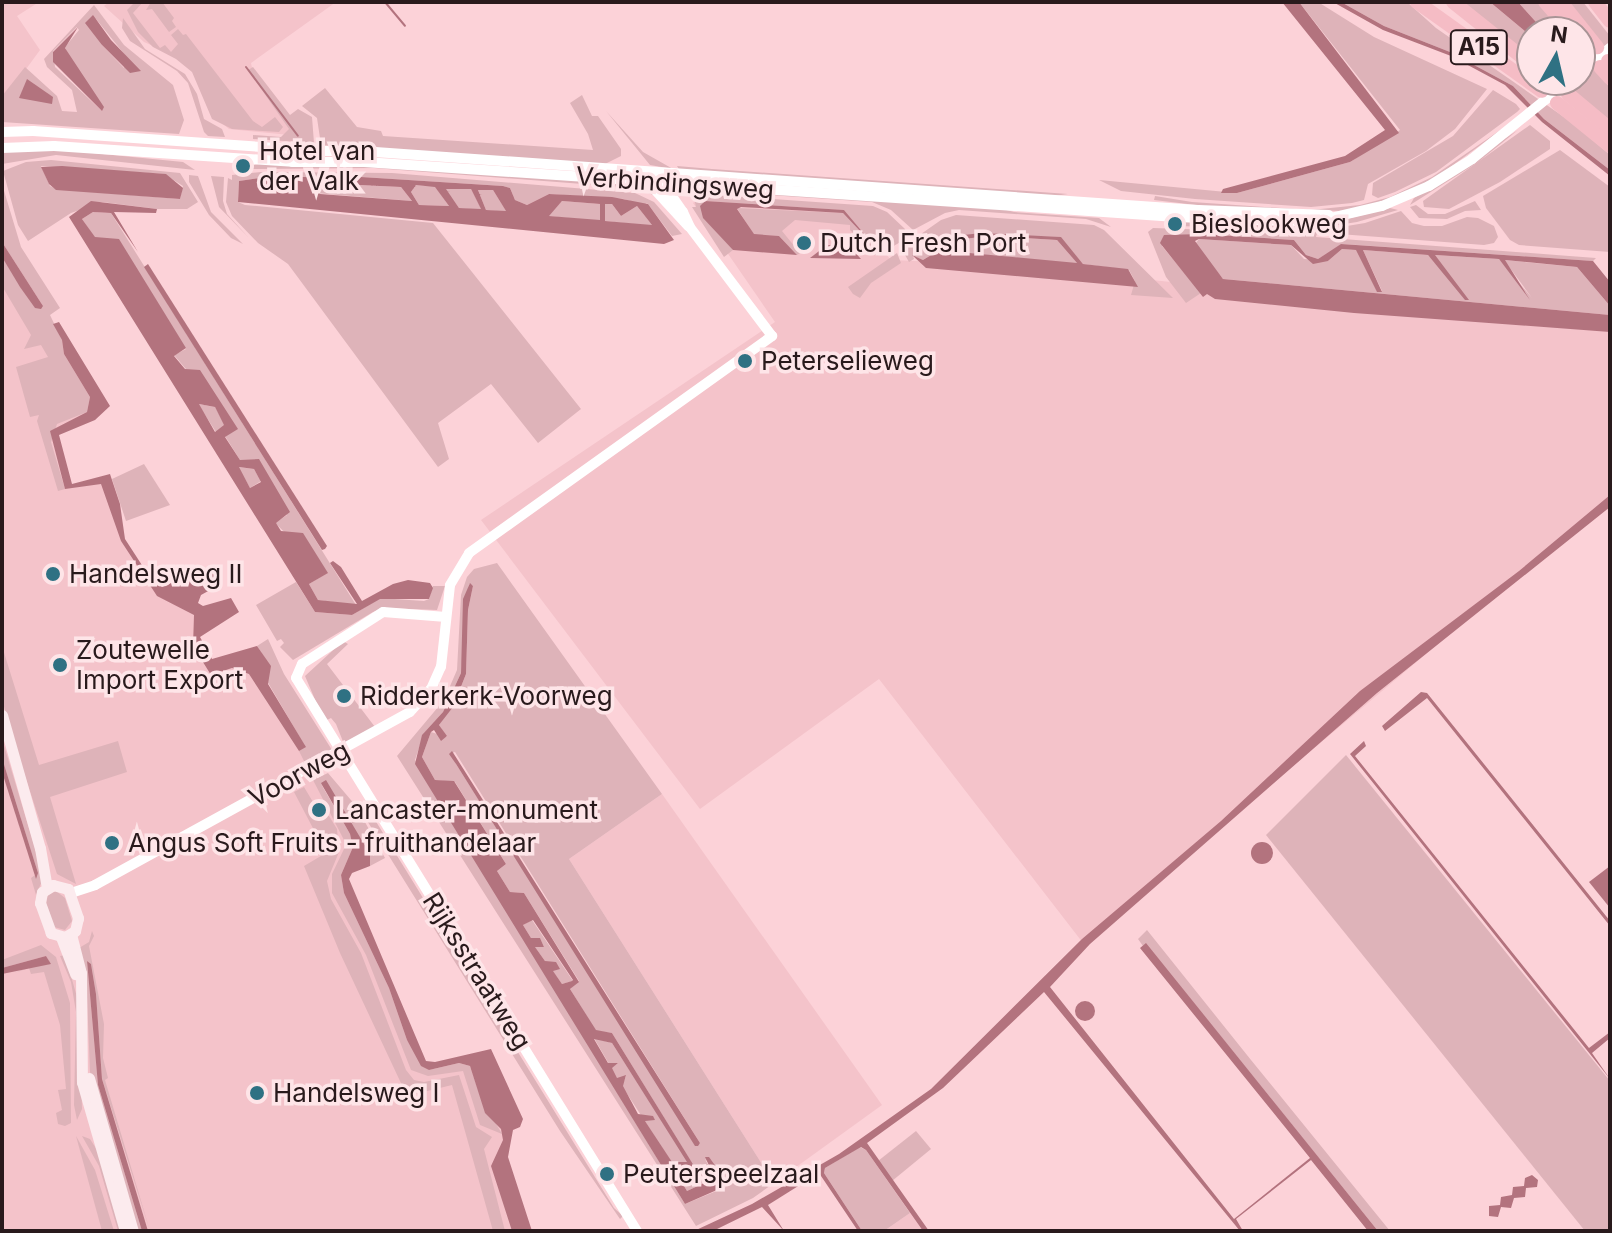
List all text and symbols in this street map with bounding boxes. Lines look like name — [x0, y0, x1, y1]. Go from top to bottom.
north arrow — [1516, 16, 1596, 96]
text: N — [1549, 20, 1569, 48]
road number: A15 — [1449, 27, 1509, 67]
place label: Hotel van der Valk — [259, 135, 375, 196]
marker: Hotel van der Valk — [234, 157, 252, 175]
street label: Verbindingsweg — [575, 161, 775, 205]
place label: Bieslookweg — [1191, 208, 1347, 240]
marker: Bieslookweg — [1166, 215, 1184, 233]
place label: Dutch Fresh Port — [820, 227, 1026, 259]
marker: Dutch Fresh Port — [795, 234, 813, 252]
place label: Peterselieweg — [761, 345, 934, 377]
marker: Peterselieweg — [736, 352, 754, 370]
place label: Handelsweg II — [69, 558, 243, 590]
marker: Handelsweg II — [44, 565, 62, 583]
place label: Zoutewelle Import Export — [76, 634, 243, 696]
marker: Zoutewelle Import Export — [51, 656, 69, 674]
place label: Ridderkerk-Voorweg — [360, 680, 613, 712]
marker: Ridderkerk-Voorweg — [335, 687, 353, 705]
street label: Voorweg — [243, 734, 355, 814]
place label: Lancaster-monument — [335, 794, 598, 826]
marker: Lancaster-monument — [310, 801, 328, 819]
place label: Angus Soft Fruits - fruithandelaar — [128, 827, 536, 859]
marker: Angus Soft Fruits - fruithandelaar — [103, 834, 121, 852]
street label: Rijksstraatweg — [416, 887, 538, 1055]
place label: Handelsweg I — [273, 1077, 440, 1109]
marker: Handelsweg I — [248, 1084, 266, 1102]
place label: Peuterspeelzaal — [623, 1158, 819, 1190]
marker: Peuterspeelzaal — [598, 1165, 616, 1183]

